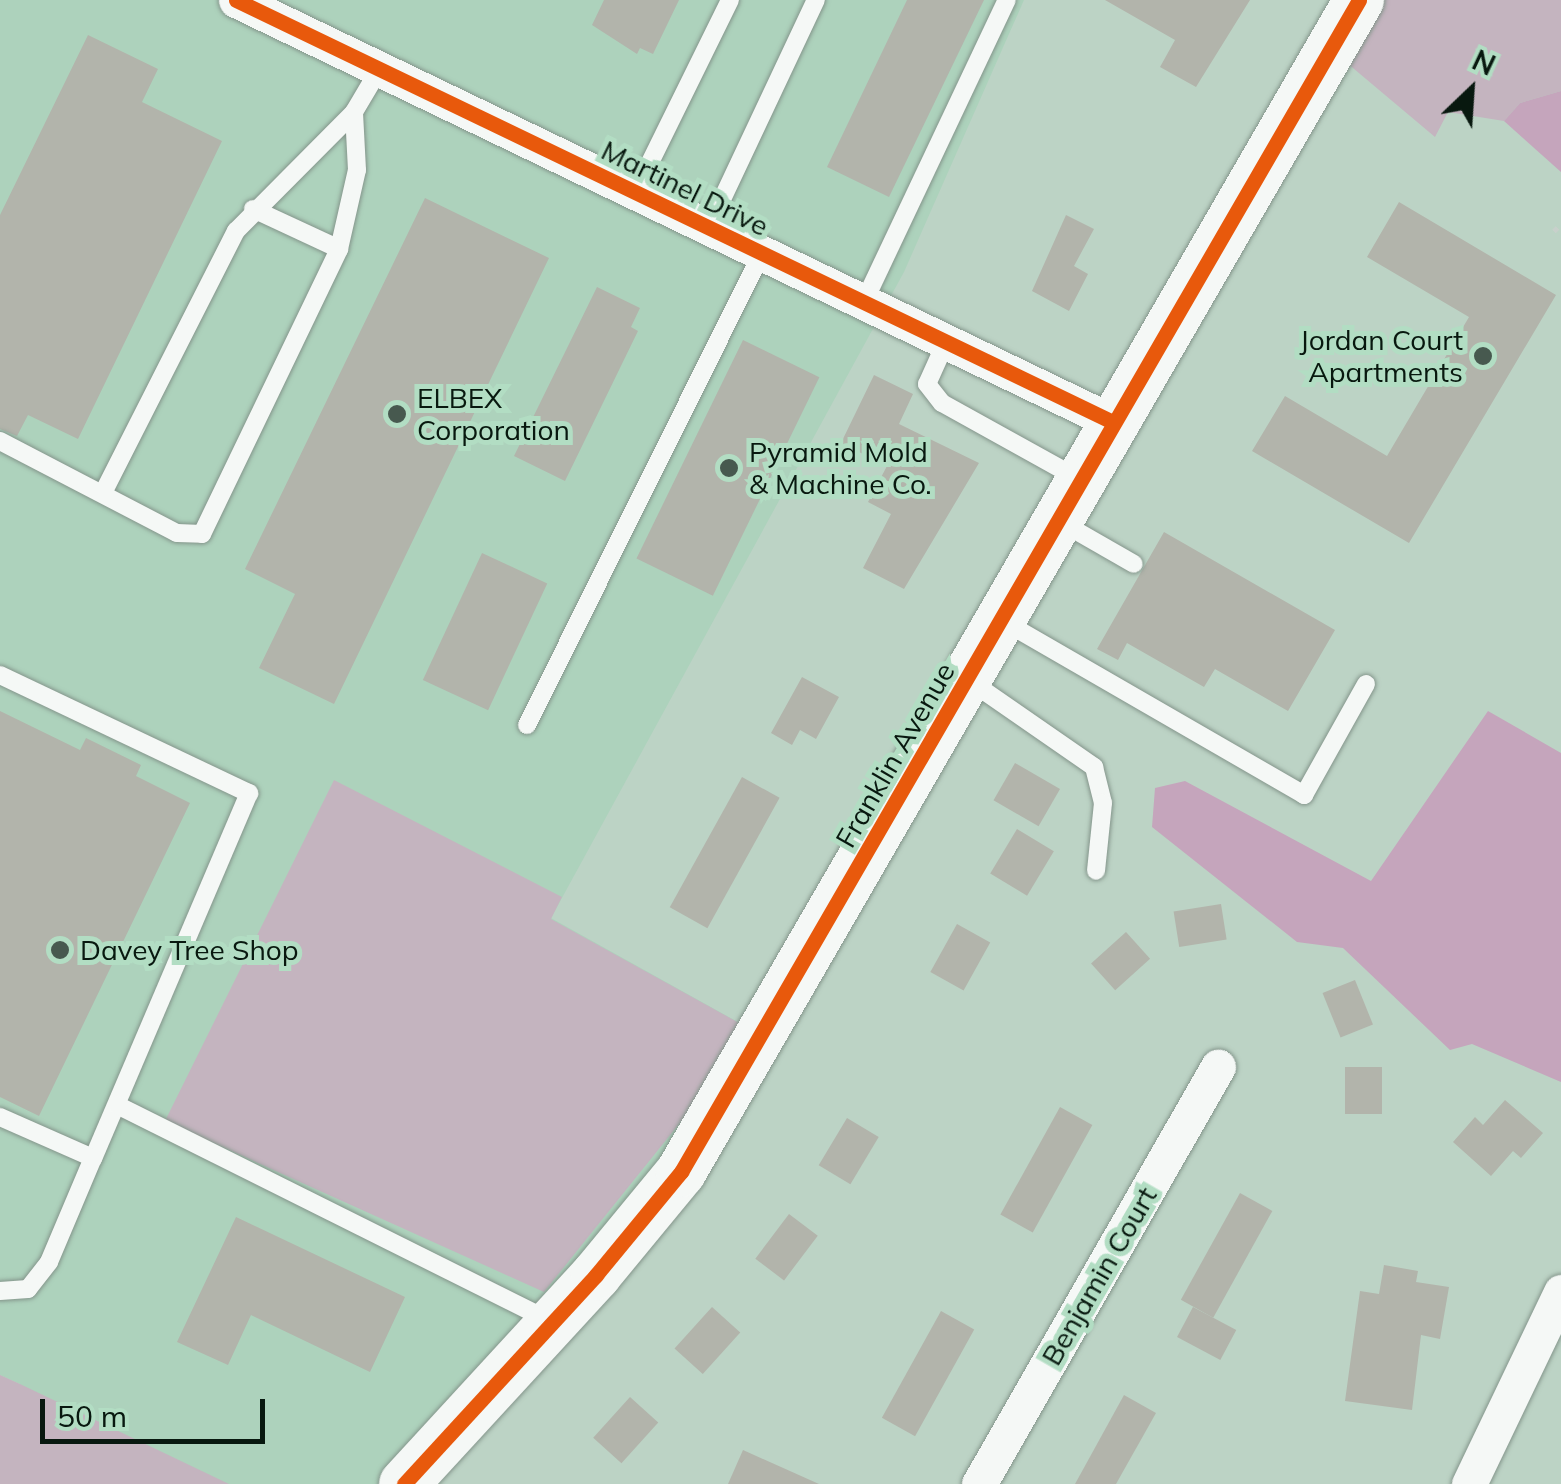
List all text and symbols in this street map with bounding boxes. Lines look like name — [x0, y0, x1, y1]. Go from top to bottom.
north arrow — [1421, 40, 1521, 140]
text: N — [1467, 42, 1501, 83]
street label: Martinel Drive — [596, 133, 774, 243]
place label: Jordan Court Apartments — [1299, 323, 1463, 389]
marker: Jordan Court Apartments — [1472, 345, 1494, 367]
place label: ELBEX Corporation — [417, 381, 570, 447]
marker: ELBEX Corporation — [386, 403, 408, 425]
place label: Pyramid Mold & Machine Co. — [749, 435, 932, 501]
marker: Pyramid Mold & Machine Co. — [718, 457, 740, 479]
street label: Franklin Avenue — [829, 657, 961, 853]
place label: Davey Tree Shop — [80, 933, 299, 967]
marker: Davey Tree Shop — [49, 939, 71, 961]
street label: Benjamin Court — [1034, 1181, 1164, 1371]
scale bar — [45, 1379, 270, 1441]
text: 50 m — [57, 1397, 127, 1435]

